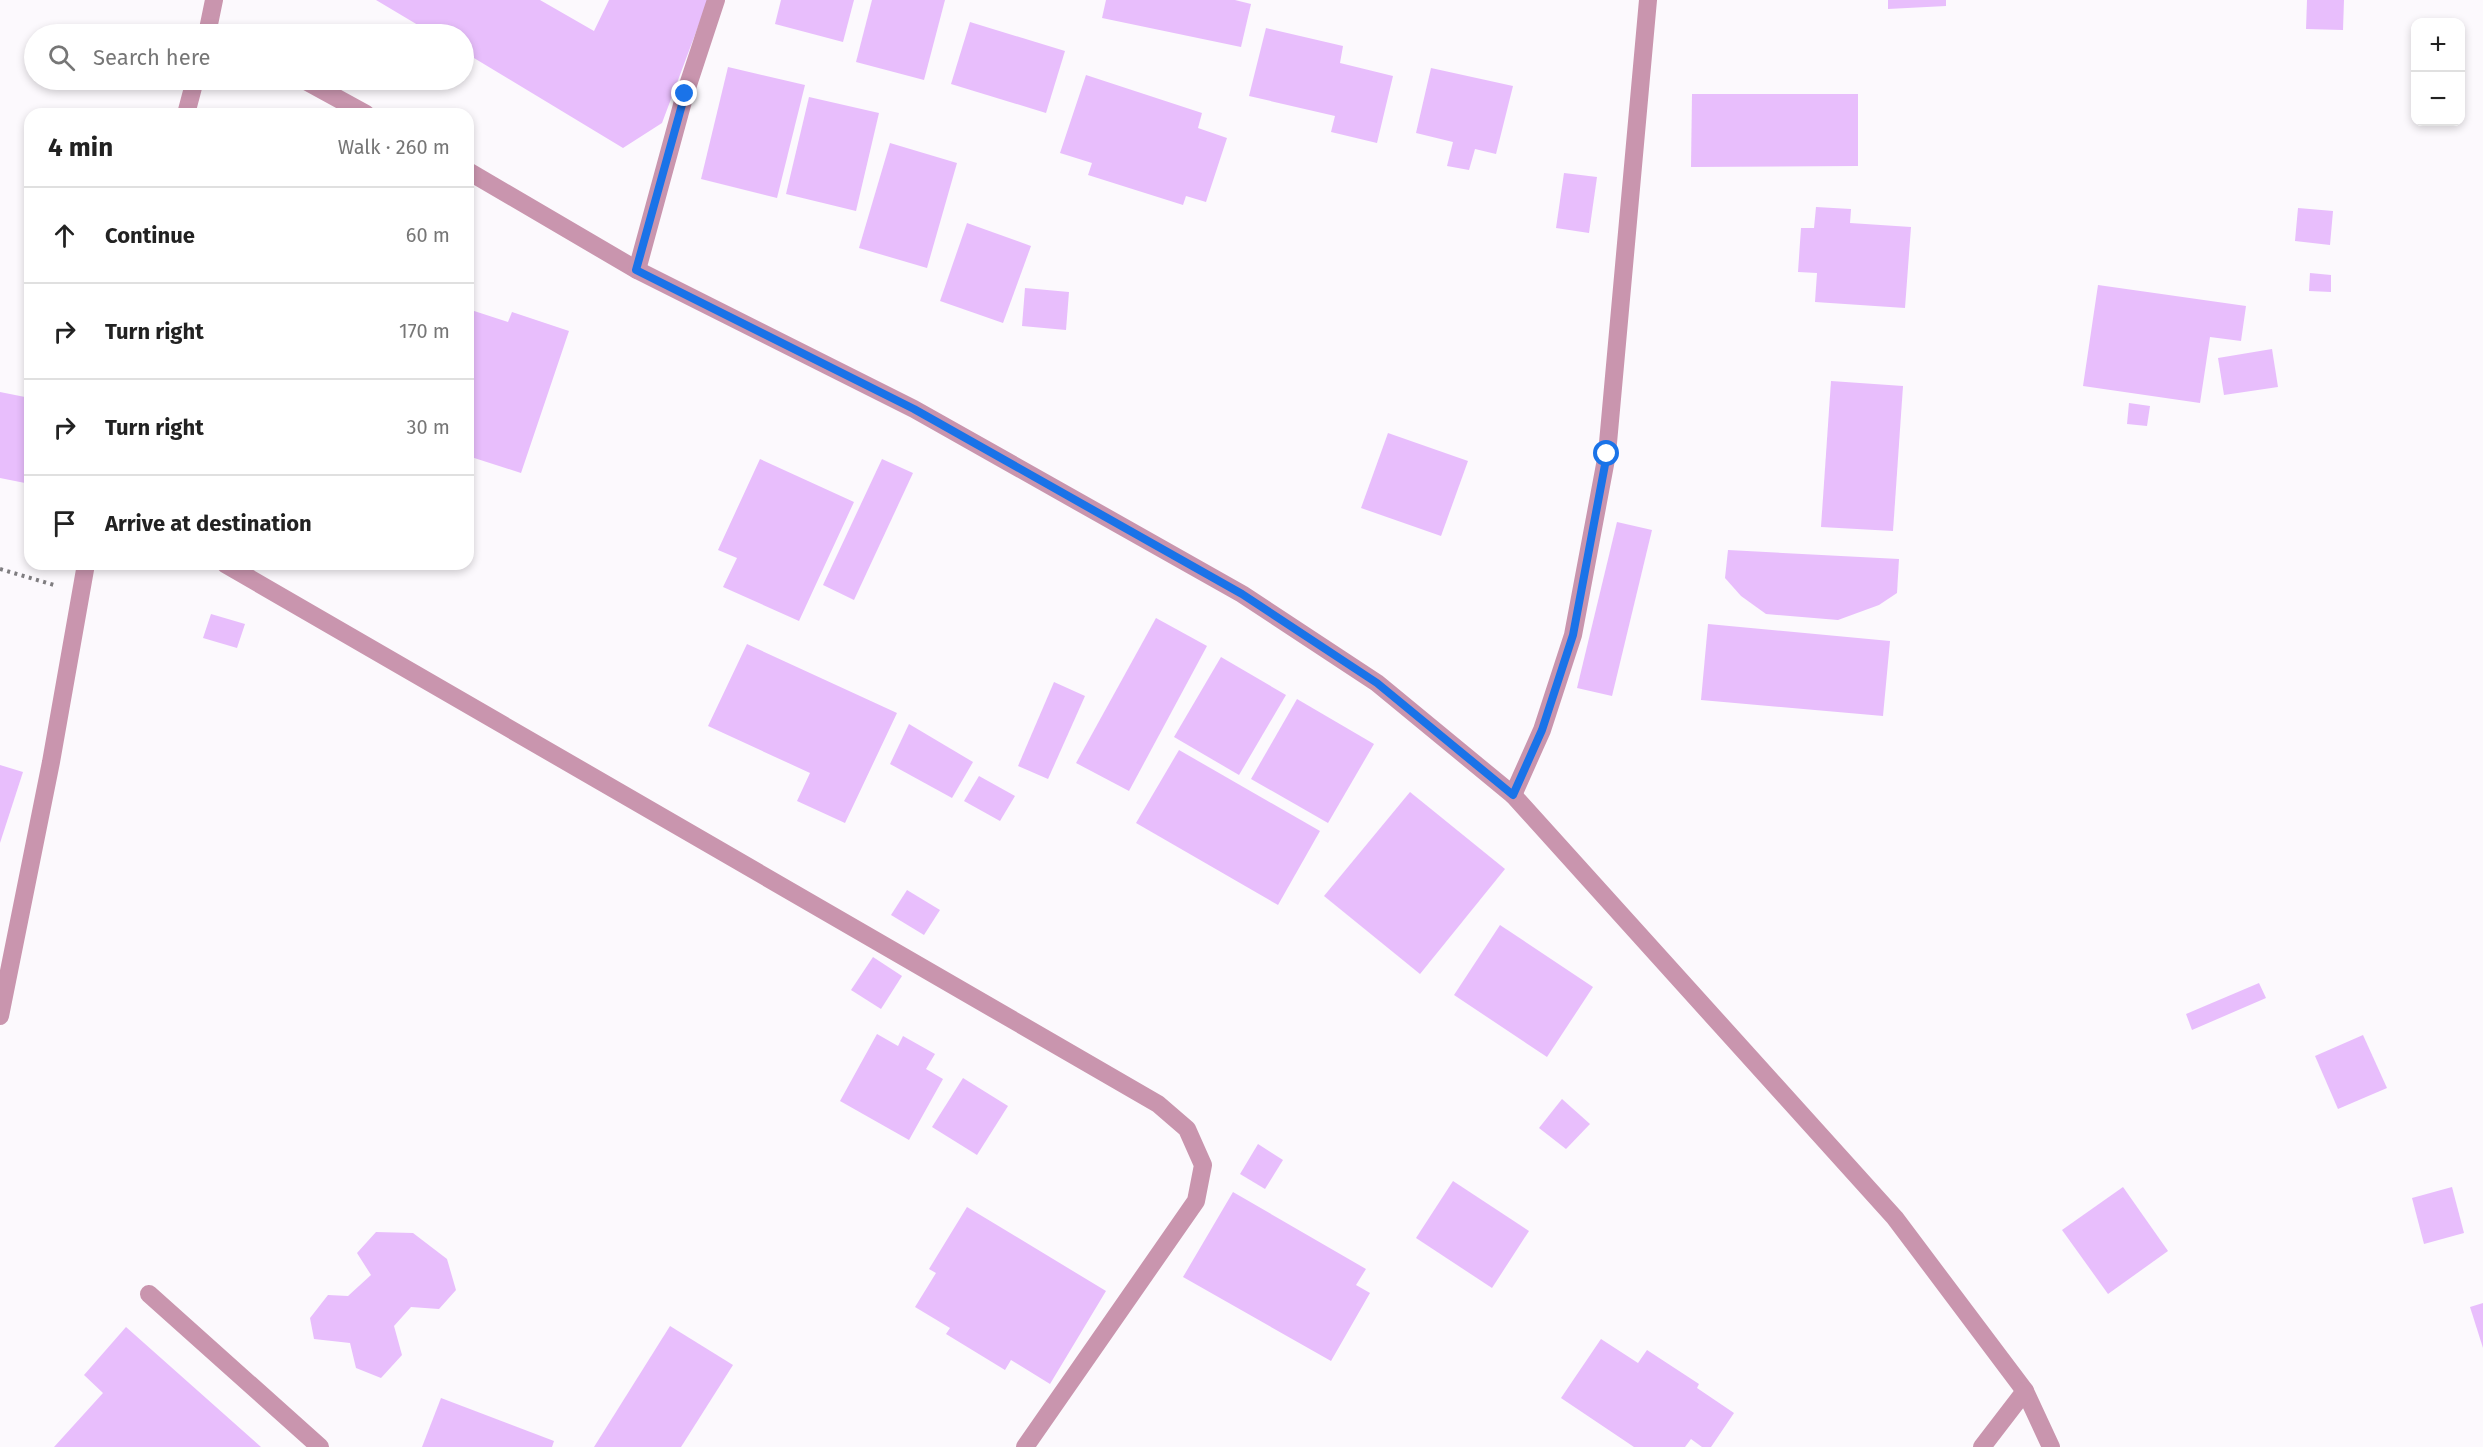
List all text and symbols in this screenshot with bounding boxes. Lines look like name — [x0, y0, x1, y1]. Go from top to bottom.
map controls — [2411, 18, 2465, 126]
button: + — [2411, 18, 2465, 72]
search box — [24, 24, 474, 90]
icon: search — [45, 41, 78, 74]
text: Search here — [93, 44, 211, 71]
button: − — [2411, 72, 2465, 126]
route end — [671, 80, 697, 106]
text: 4 min — [48, 132, 113, 163]
text: Walk · 260 m — [338, 135, 450, 159]
icon: ahead — [48, 219, 81, 252]
text: Continue — [105, 222, 195, 249]
text: 60 m — [406, 223, 450, 247]
icon: right — [48, 315, 81, 348]
text: Turn right — [105, 318, 204, 345]
text: 170 m — [399, 319, 450, 343]
icon: right — [48, 411, 81, 444]
text: Turn right — [105, 414, 204, 441]
text: 30 m — [406, 415, 450, 439]
route start — [1593, 440, 1619, 466]
icon: arrive — [48, 507, 81, 540]
text: Arrive at destination — [105, 510, 312, 537]

